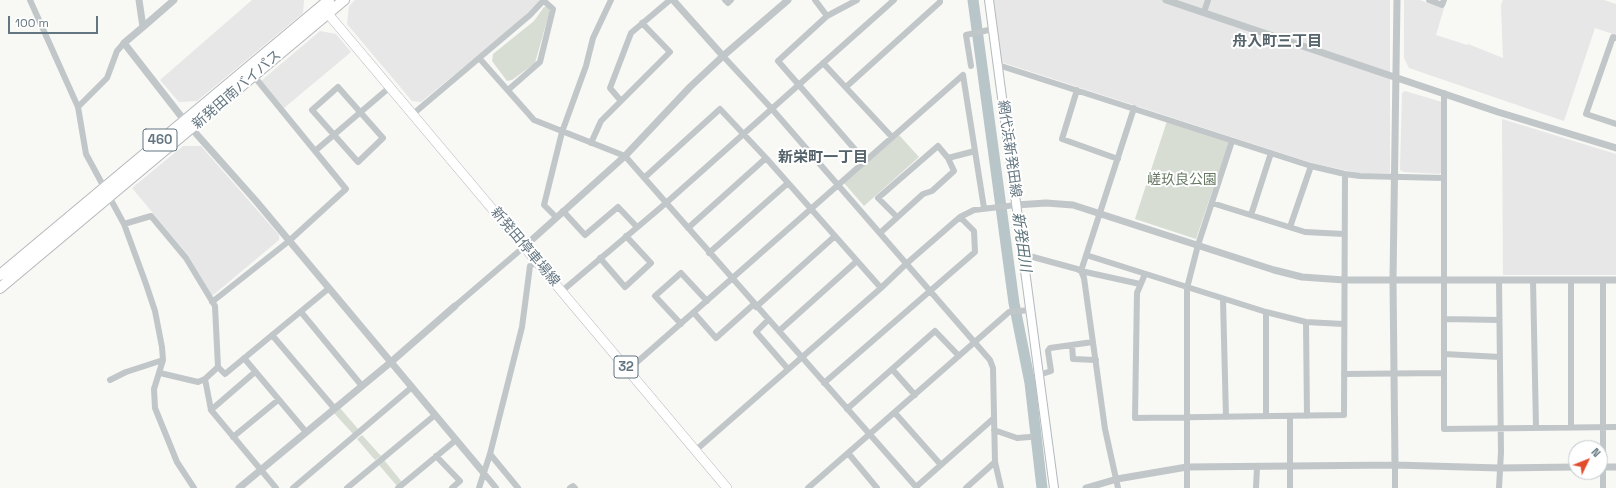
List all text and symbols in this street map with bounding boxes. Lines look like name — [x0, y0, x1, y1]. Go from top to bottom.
scale bar — [10, 8, 100, 34]
text: 100 m — [15, 15, 49, 31]
district label: 舟入町三丁目 — [1232, 33, 1322, 51]
street label: 新発田南バイパス — [189, 47, 285, 133]
street label: 網代浜新発田線 — [994, 99, 1024, 199]
road number: 460 — [143, 129, 177, 151]
district label: 新栄町一丁目 — [778, 149, 868, 167]
park label: 嵯玖良公園 — [1147, 172, 1217, 188]
street label: 新発田停車場線 — [487, 204, 563, 290]
water label: 新発田川 — [1008, 211, 1034, 273]
road number: 32 — [614, 356, 638, 378]
north arrow — [1568, 440, 1608, 480]
text: N — [1588, 445, 1604, 460]

